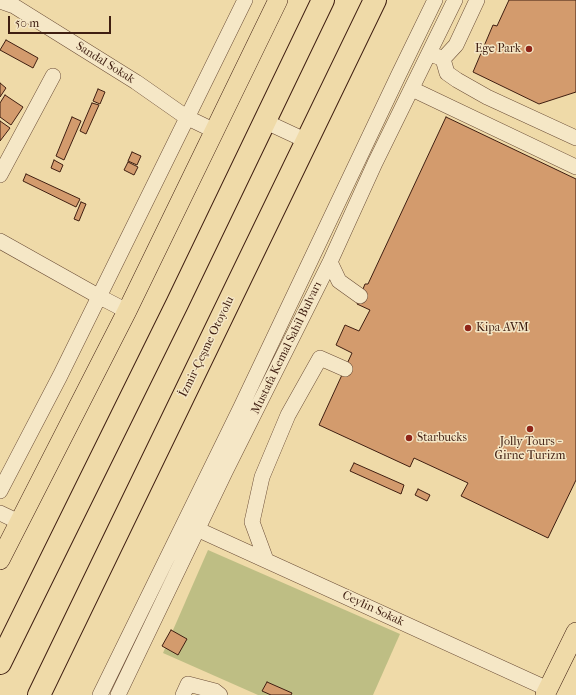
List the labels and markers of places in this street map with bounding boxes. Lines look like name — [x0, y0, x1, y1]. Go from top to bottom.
place label: Ege Park — [475, 42, 521, 56]
marker: Ege Park — [524, 44, 534, 54]
place label: Kipa AVM — [476, 321, 529, 335]
marker: Kipa AVM — [463, 323, 473, 333]
marker: Jolly Tours - Girne Turizm — [525, 424, 535, 434]
place label: Starbucks — [417, 431, 467, 445]
marker: Starbucks — [404, 433, 414, 443]
place label: Jolly Tours - Girne Turizm — [494, 435, 566, 463]

